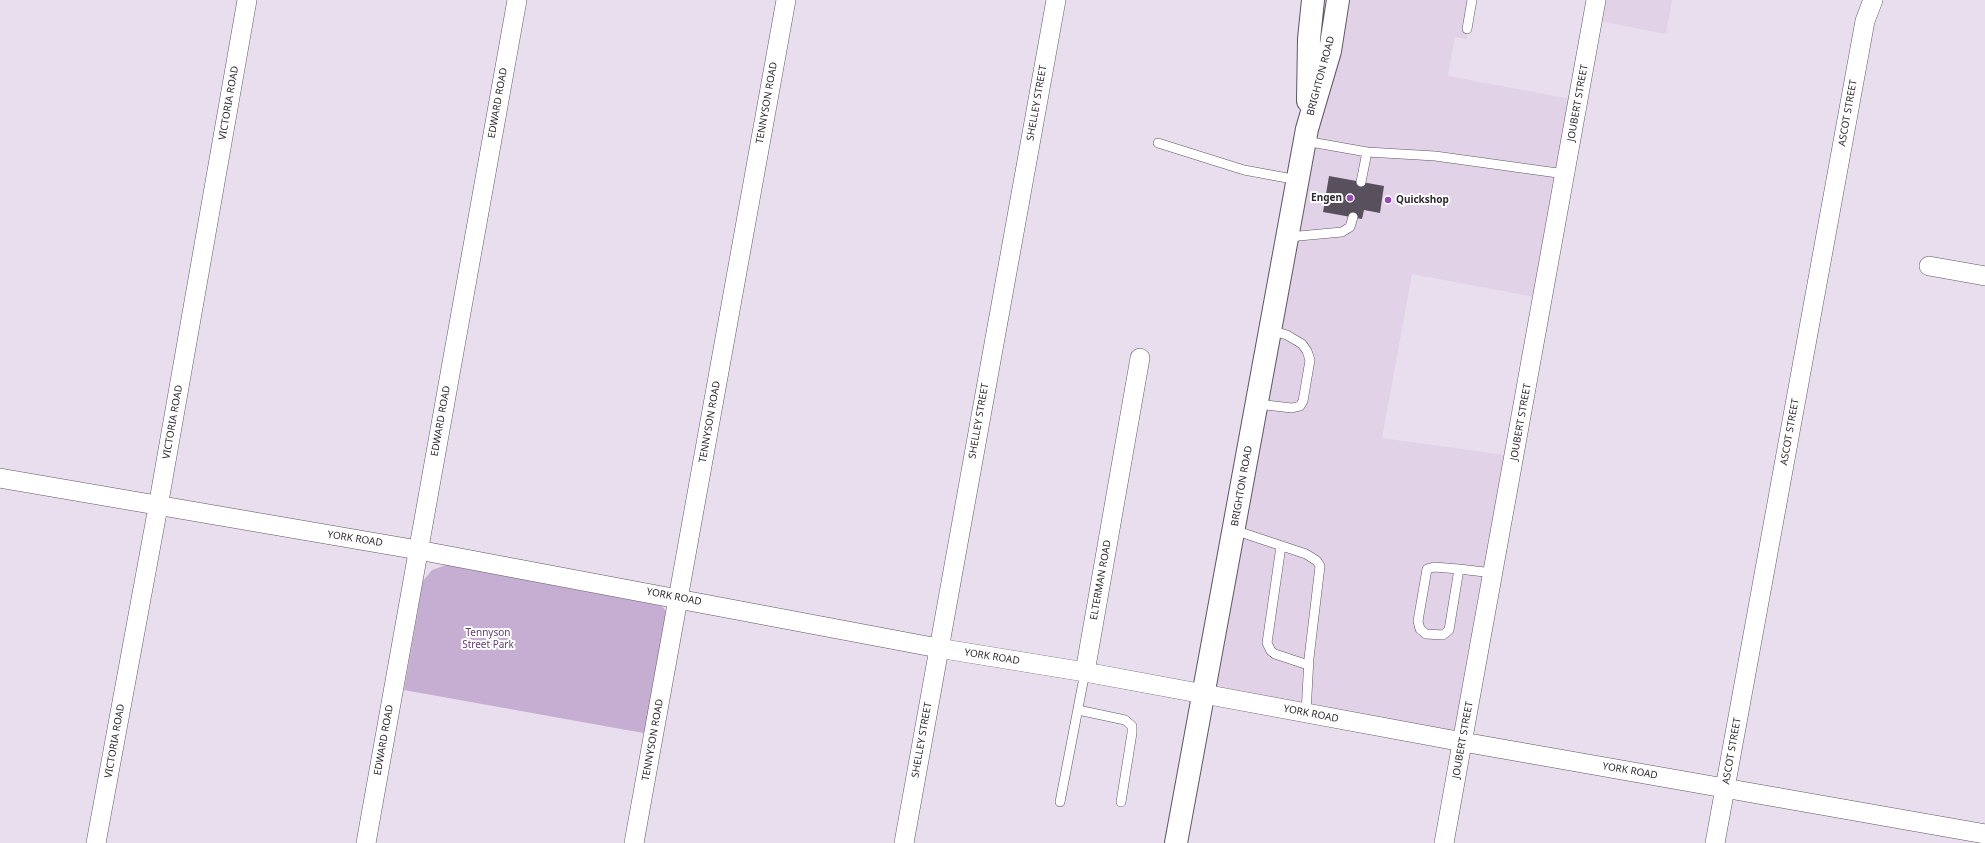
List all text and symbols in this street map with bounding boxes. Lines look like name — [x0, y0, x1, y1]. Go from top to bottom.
street label: BRIGHTON ROAD — [1305, 35, 1337, 117]
street label: TENNYSON ROAD — [754, 61, 780, 145]
street label: JOUBERT STREET — [1565, 63, 1591, 143]
street label: SHELLEY STREET — [1024, 64, 1050, 142]
street label: VICTORIA ROAD — [217, 65, 241, 141]
street label: EDWARD ROAD — [486, 67, 510, 139]
street label: ASCOT STREET — [1836, 79, 1860, 147]
place label: Engen — [1311, 192, 1342, 204]
marker: Engen — [1345, 193, 1355, 203]
place label: Quickshop — [1396, 194, 1449, 206]
marker: Quickshop — [1383, 195, 1393, 205]
street label: TENNYSON ROAD — [697, 380, 723, 464]
street label: SHELLEY STREET — [966, 382, 992, 460]
street label: JOUBERT STREET — [1508, 382, 1534, 462]
street label: VICTORIA ROAD — [161, 384, 185, 460]
street label: EDWARD ROAD — [429, 385, 453, 457]
street label: ASCOT STREET — [1778, 398, 1802, 466]
street label: BRIGHTON ROAD — [1229, 445, 1255, 527]
street label: YORK ROAD — [327, 529, 383, 549]
street label: ELTERMAN ROAD — [1088, 539, 1114, 621]
street label: YORK ROAD — [645, 586, 703, 608]
park label: Tennyson Street Park — [462, 627, 514, 650]
street label: YORK ROAD — [964, 647, 1020, 667]
street label: TENNYSON ROAD — [640, 698, 666, 782]
street label: JOUBERT STREET — [1450, 700, 1476, 780]
street label: SHELLEY STREET — [909, 701, 935, 779]
street label: VICTORIA ROAD — [103, 703, 127, 779]
street label: YORK ROAD — [1282, 703, 1340, 725]
street label: EDWARD ROAD — [372, 704, 396, 776]
street label: ASCOT STREET — [1720, 717, 1744, 785]
street label: YORK ROAD — [1601, 760, 1659, 782]

